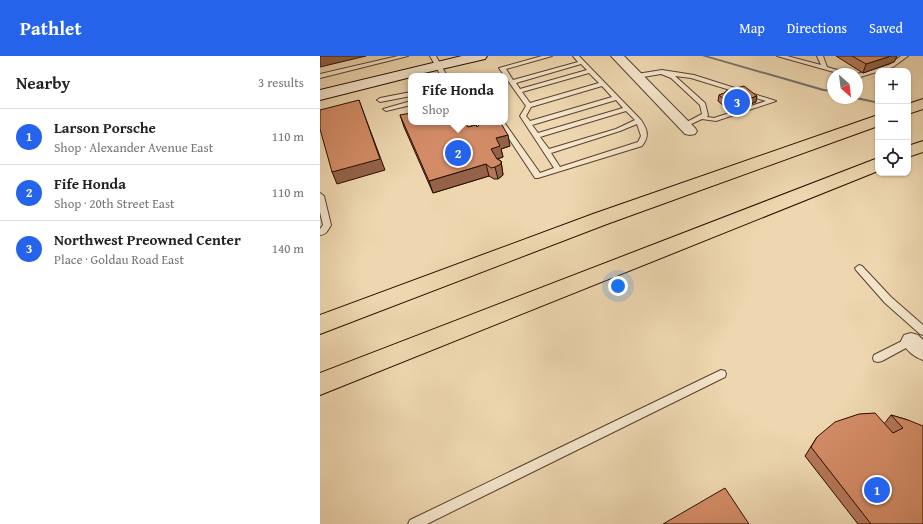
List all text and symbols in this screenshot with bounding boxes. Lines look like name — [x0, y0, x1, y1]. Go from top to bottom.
text: Pathlet — [20, 14, 82, 42]
text: Map — [739, 18, 765, 38]
text: Directions — [787, 18, 847, 38]
text: Saved — [869, 18, 903, 38]
north arrow — [827, 68, 863, 104]
map controls — [875, 68, 911, 176]
button: + — [875, 68, 911, 104]
text: Nearby — [16, 70, 70, 95]
text: 3 results — [258, 73, 304, 92]
popup — [408, 73, 508, 125]
text: Fife Honda — [422, 79, 494, 100]
pin: 3 — [724, 87, 750, 117]
text: Shop — [422, 100, 449, 119]
button: − — [875, 104, 911, 140]
text: Larson Porsche — [54, 117, 156, 138]
text: 1 — [26, 127, 32, 146]
text: 110 m — [272, 127, 304, 146]
text: Shop · Alexander Avenue East — [54, 138, 213, 157]
pin: 2 — [445, 138, 471, 168]
button: locate — [875, 140, 911, 176]
text: Fife Honda — [54, 173, 126, 194]
text: 2 — [26, 183, 32, 202]
text: 110 m — [272, 183, 304, 202]
text: Shop · 20th Street East — [54, 194, 175, 213]
text: Northwest Preowned Center — [54, 229, 241, 250]
text: 3 — [26, 239, 32, 258]
text: 140 m — [272, 239, 304, 258]
text: Place · Goldau Road East — [54, 250, 184, 269]
your location — [608, 276, 628, 296]
pin: 1 — [864, 475, 890, 505]

